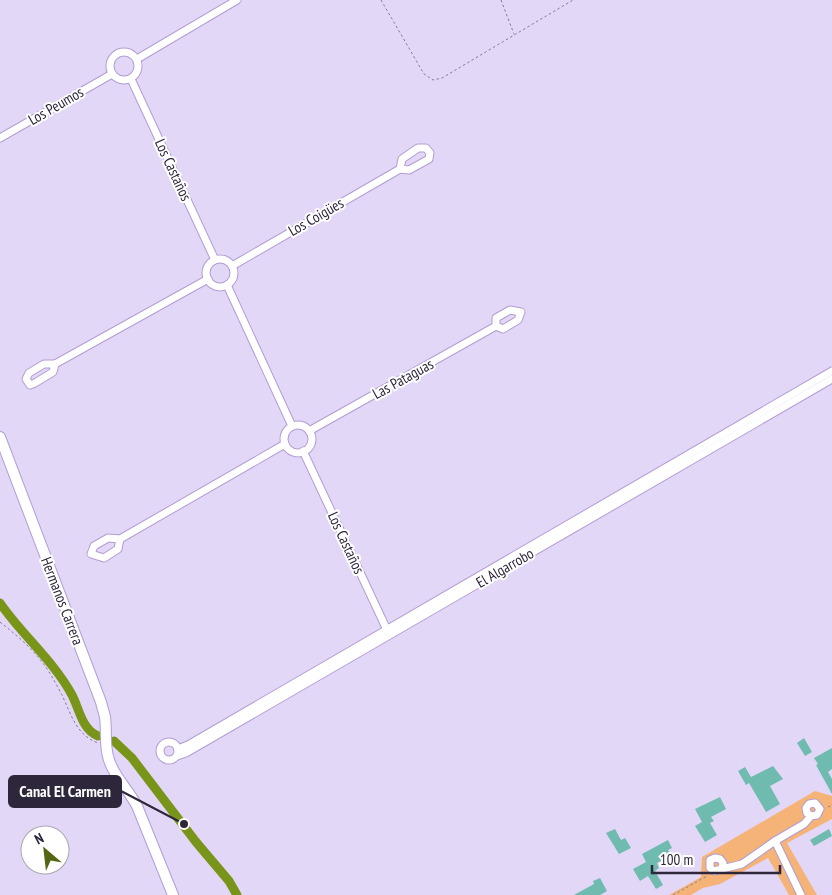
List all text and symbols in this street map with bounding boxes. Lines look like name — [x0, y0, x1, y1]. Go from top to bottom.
street label: Los Peumos — [25, 82, 87, 129]
street label: Los Castaños — [151, 136, 196, 204]
street label: Los Coigües — [285, 193, 347, 240]
street label: Las Pataguas — [369, 354, 437, 403]
street label: Los Castaños — [324, 509, 369, 577]
street label: El Algarrobo — [473, 543, 537, 592]
street label: Hermanos Carrera — [37, 554, 88, 647]
callout: Canal El Carmen — [9, 776, 121, 807]
text: Canal El Carmen — [19, 781, 111, 801]
north arrow — [20, 825, 70, 875]
text: N — [31, 829, 46, 848]
scale bar — [652, 842, 780, 874]
text: 100 m — [660, 850, 693, 869]

